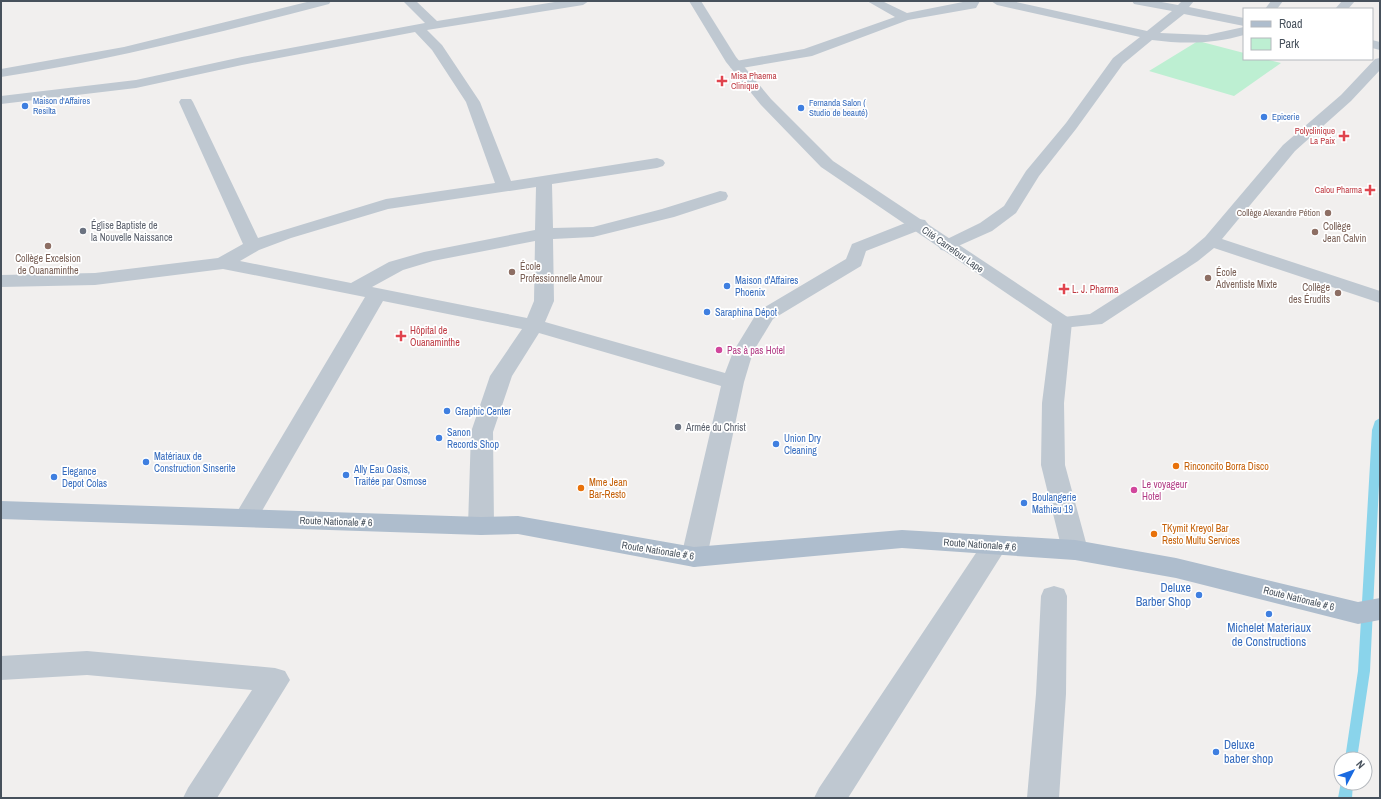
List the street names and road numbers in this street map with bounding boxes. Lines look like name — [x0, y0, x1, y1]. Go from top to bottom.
street label: Cité Carrefour Lape — [919, 223, 986, 276]
street label: Route Nationale # 6 — [299, 514, 373, 529]
street label: Route Nationale # 6 — [943, 535, 1017, 554]
street label: Route Nationale # 6 — [621, 538, 695, 563]
street label: Route Nationale # 6 — [1262, 583, 1336, 614]

